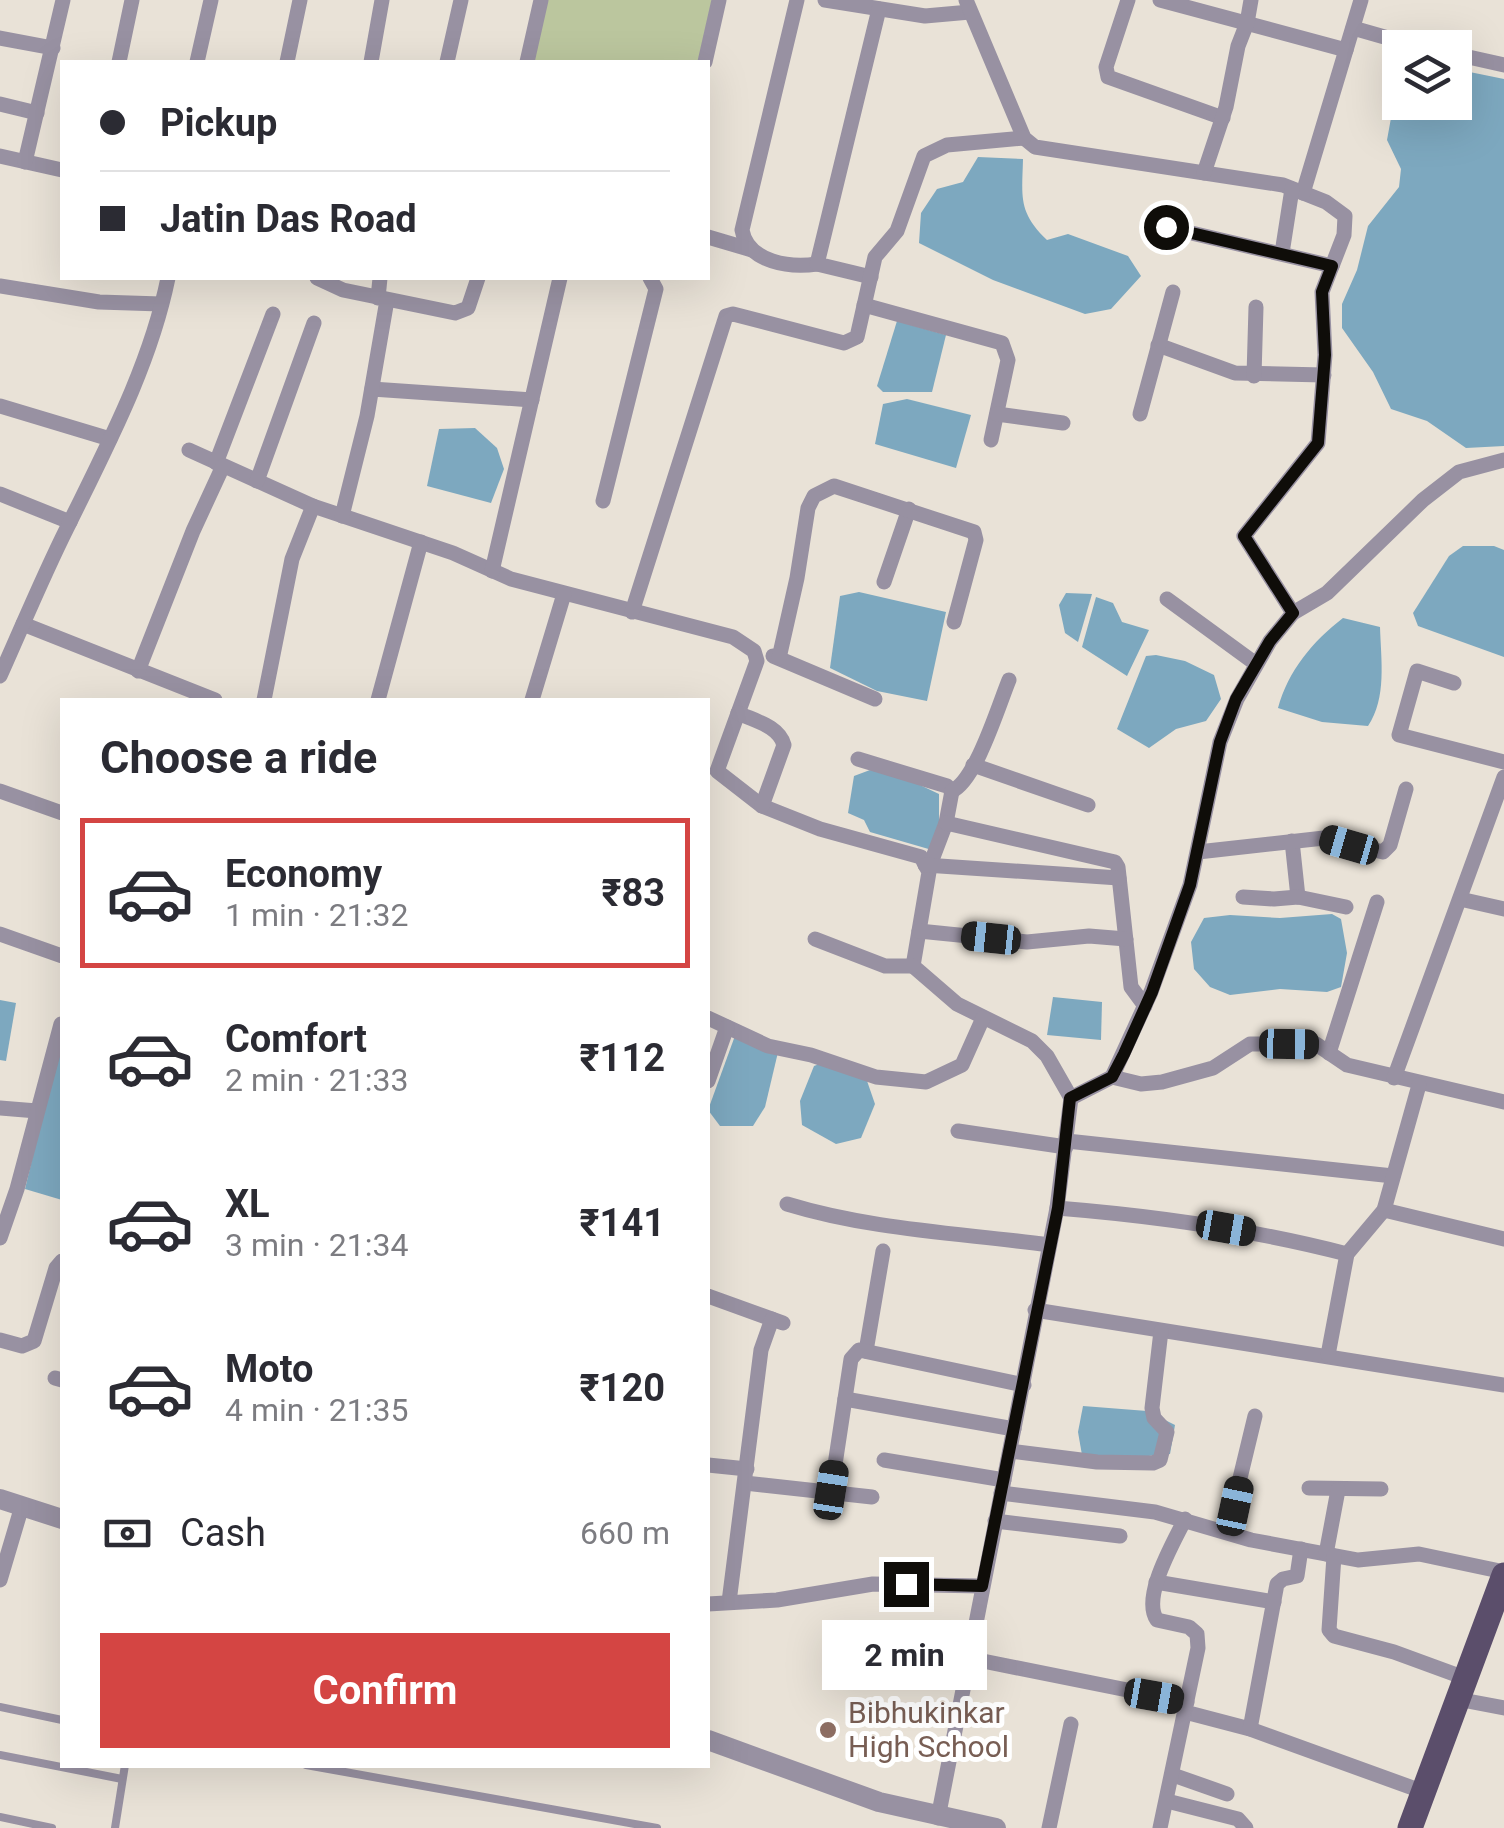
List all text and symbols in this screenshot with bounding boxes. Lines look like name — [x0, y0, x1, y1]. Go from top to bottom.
map controls — [1382, 30, 1472, 120]
button: layers — [1382, 30, 1472, 120]
text: Pickup — [160, 101, 277, 145]
text: Jatin Das Road — [160, 197, 417, 241]
route start — [1144, 205, 1189, 250]
text: Choose a ride — [100, 731, 377, 784]
car — [1316, 822, 1382, 868]
icon: car — [105, 848, 195, 938]
text: Economy — [225, 852, 382, 896]
text: ₹83 — [601, 871, 665, 915]
text: 1 min · 21:32 — [225, 896, 408, 934]
car — [960, 920, 1022, 956]
icon: car — [105, 1013, 195, 1103]
text: Comfort — [225, 1017, 367, 1061]
car — [1259, 1028, 1319, 1060]
text: ₹112 — [580, 1036, 665, 1080]
text: 2 min · 21:33 — [225, 1061, 408, 1099]
icon: car — [105, 1178, 195, 1268]
text: XL — [225, 1182, 270, 1226]
text: ₹141 — [580, 1201, 665, 1245]
car — [1194, 1208, 1258, 1248]
text: 3 min · 21:34 — [225, 1226, 408, 1264]
icon: car — [105, 1343, 195, 1433]
text: Moto — [225, 1347, 314, 1391]
text: ₹120 — [580, 1366, 665, 1410]
text: 4 min · 21:35 — [225, 1391, 408, 1429]
car — [811, 1458, 851, 1522]
car — [1214, 1474, 1256, 1538]
icon: cash — [100, 1506, 155, 1561]
text: Cash — [180, 1511, 266, 1555]
text: 660 m — [580, 1514, 670, 1552]
route end — [884, 1562, 929, 1607]
callout: 2 min — [824, 1619, 988, 1689]
button: Confirm — [100, 1633, 670, 1748]
text: 2 min — [864, 1636, 945, 1674]
car — [1122, 1676, 1186, 1716]
place label: Bibhukinkar High School — [848, 1695, 1009, 1764]
marker: Bibhukinkar High School — [817, 1719, 839, 1741]

